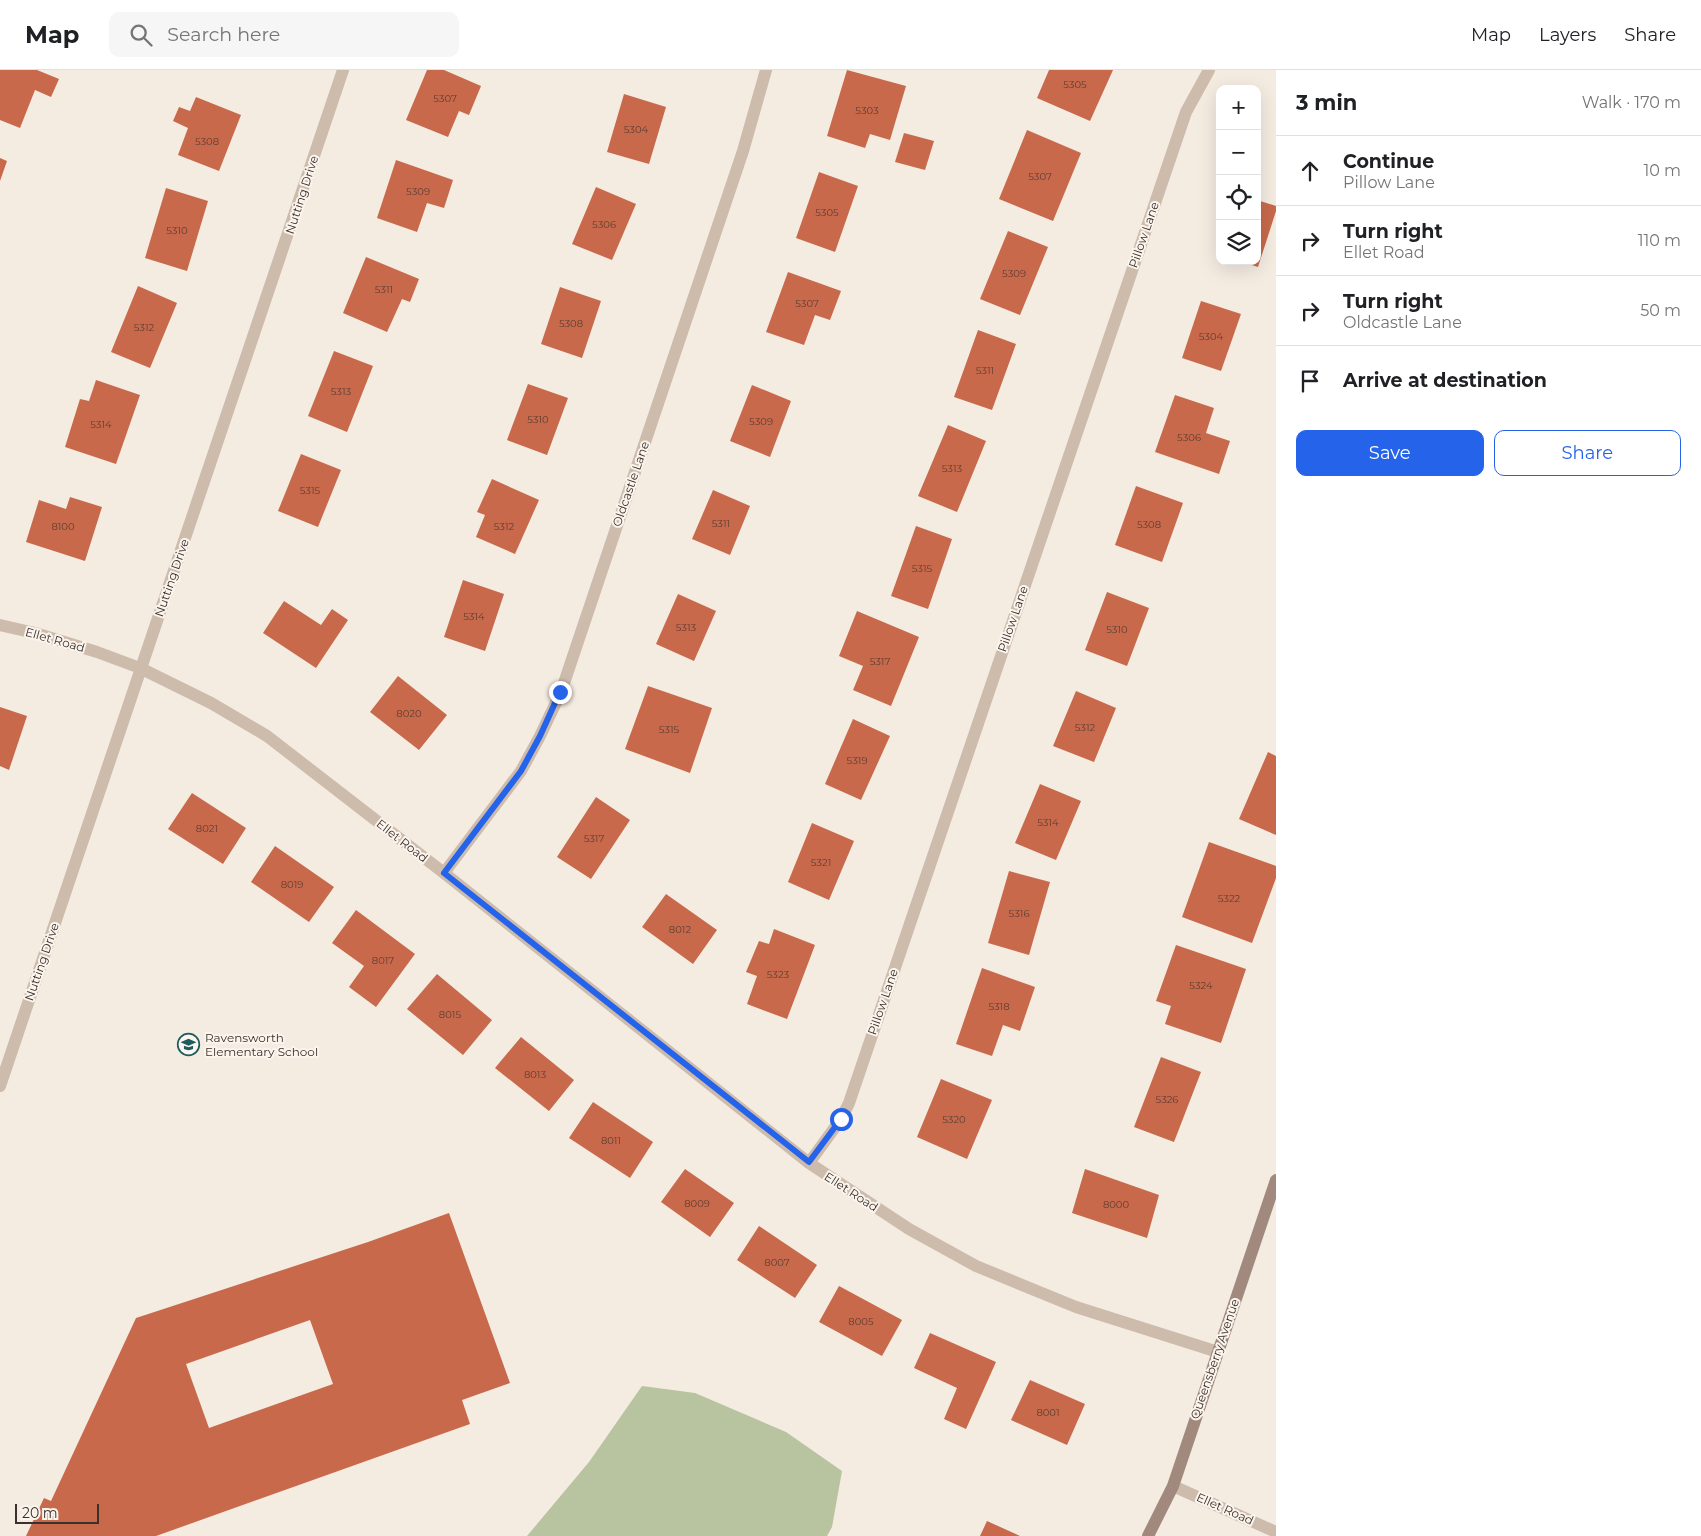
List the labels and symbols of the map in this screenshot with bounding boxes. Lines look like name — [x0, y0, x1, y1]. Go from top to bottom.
house number: 5305 — [1063, 78, 1087, 91]
house number: 5307 — [433, 92, 457, 105]
house number: 5303 — [855, 104, 879, 117]
house number: 5304 — [624, 123, 649, 136]
house number: 5308 — [195, 135, 219, 148]
street label: Nutting Drive — [282, 154, 321, 236]
house number: 5307 — [1028, 170, 1052, 183]
house number: 5309 — [406, 185, 430, 198]
street label: Pillow Lane — [1125, 200, 1162, 270]
house number: 5305 — [815, 206, 839, 219]
house number: 5306 — [592, 218, 616, 231]
house number: 5310 — [166, 224, 188, 237]
house number: 5309 — [1002, 267, 1026, 280]
house number: 5311 — [375, 283, 393, 296]
house number: 5307 — [795, 297, 819, 310]
house number: 5308 — [559, 317, 583, 330]
house number: 5312 — [134, 321, 155, 334]
house number: 5304 — [1199, 330, 1224, 343]
house number: 5311 — [976, 364, 994, 377]
house number: 5313 — [331, 385, 352, 398]
house number: 5310 — [527, 413, 549, 426]
house number: 5309 — [749, 415, 773, 428]
house number: 5314 — [90, 418, 112, 431]
house number: 5306 — [1177, 431, 1201, 444]
street label: Oldcastle Lane — [609, 439, 652, 528]
house number: 5313 — [942, 462, 963, 475]
house number: 5315 — [300, 484, 321, 497]
house number: 5311 — [712, 517, 730, 530]
house number: 5308 — [1137, 518, 1161, 531]
house number: 8100 — [51, 520, 75, 533]
house number: 5312 — [494, 520, 515, 533]
street label: Nutting Drive — [151, 537, 192, 619]
house number: 5315 — [912, 562, 933, 575]
street label: Pillow Lane — [994, 584, 1031, 654]
house number: 5314 — [463, 610, 485, 623]
house number: 5313 — [676, 621, 697, 634]
house number: 5310 — [1106, 623, 1128, 636]
street label: Ellet Road — [24, 624, 87, 655]
house number: 5317 — [870, 655, 890, 668]
route end — [549, 681, 572, 704]
house number: 8020 — [396, 707, 422, 720]
house number: 5312 — [1075, 721, 1096, 734]
house number: 5315 — [659, 723, 680, 736]
house number: 5319 — [847, 754, 867, 767]
street label: Ellet Road — [374, 816, 431, 865]
house number: 5314 — [1037, 816, 1059, 829]
house number: 8021 — [196, 822, 218, 835]
house number: 5317 — [584, 832, 604, 845]
house number: 5321 — [811, 856, 831, 869]
house number: 8019 — [281, 878, 303, 891]
house number: 5322 — [1218, 892, 1241, 905]
house number: 5316 — [1009, 907, 1029, 920]
street label: Nutting Drive — [21, 921, 62, 1003]
house number: 8012 — [669, 923, 691, 936]
house number: 8017 — [372, 954, 394, 967]
street label: Pillow Lane — [864, 967, 901, 1037]
house number: 5323 — [767, 968, 790, 981]
house number: 5324 — [1189, 979, 1213, 992]
house number: 5318 — [988, 1000, 1010, 1013]
house number: 8015 — [439, 1008, 461, 1021]
place label: Ravensworth Elementary School — [205, 1030, 318, 1059]
school or university icon: Ravensworth Elementary School — [177, 1033, 201, 1057]
house number: 8013 — [524, 1068, 546, 1081]
house number: 5326 — [1156, 1093, 1178, 1106]
route start — [830, 1108, 853, 1131]
house number: 5320 — [942, 1113, 966, 1126]
house number: 8011 — [601, 1134, 621, 1147]
street label: Ellet Road — [822, 1169, 881, 1215]
house number: 8009 — [684, 1197, 710, 1210]
house number: 8000 — [1103, 1198, 1129, 1211]
house number: 8007 — [764, 1256, 790, 1269]
street label: Queensberry Avenue — [1187, 1297, 1242, 1421]
house number: 8005 — [848, 1315, 874, 1328]
house number: 8001 — [1036, 1406, 1060, 1419]
street label: Ellet Road — [1194, 1489, 1256, 1528]
scale bar — [15, 1501, 99, 1524]

